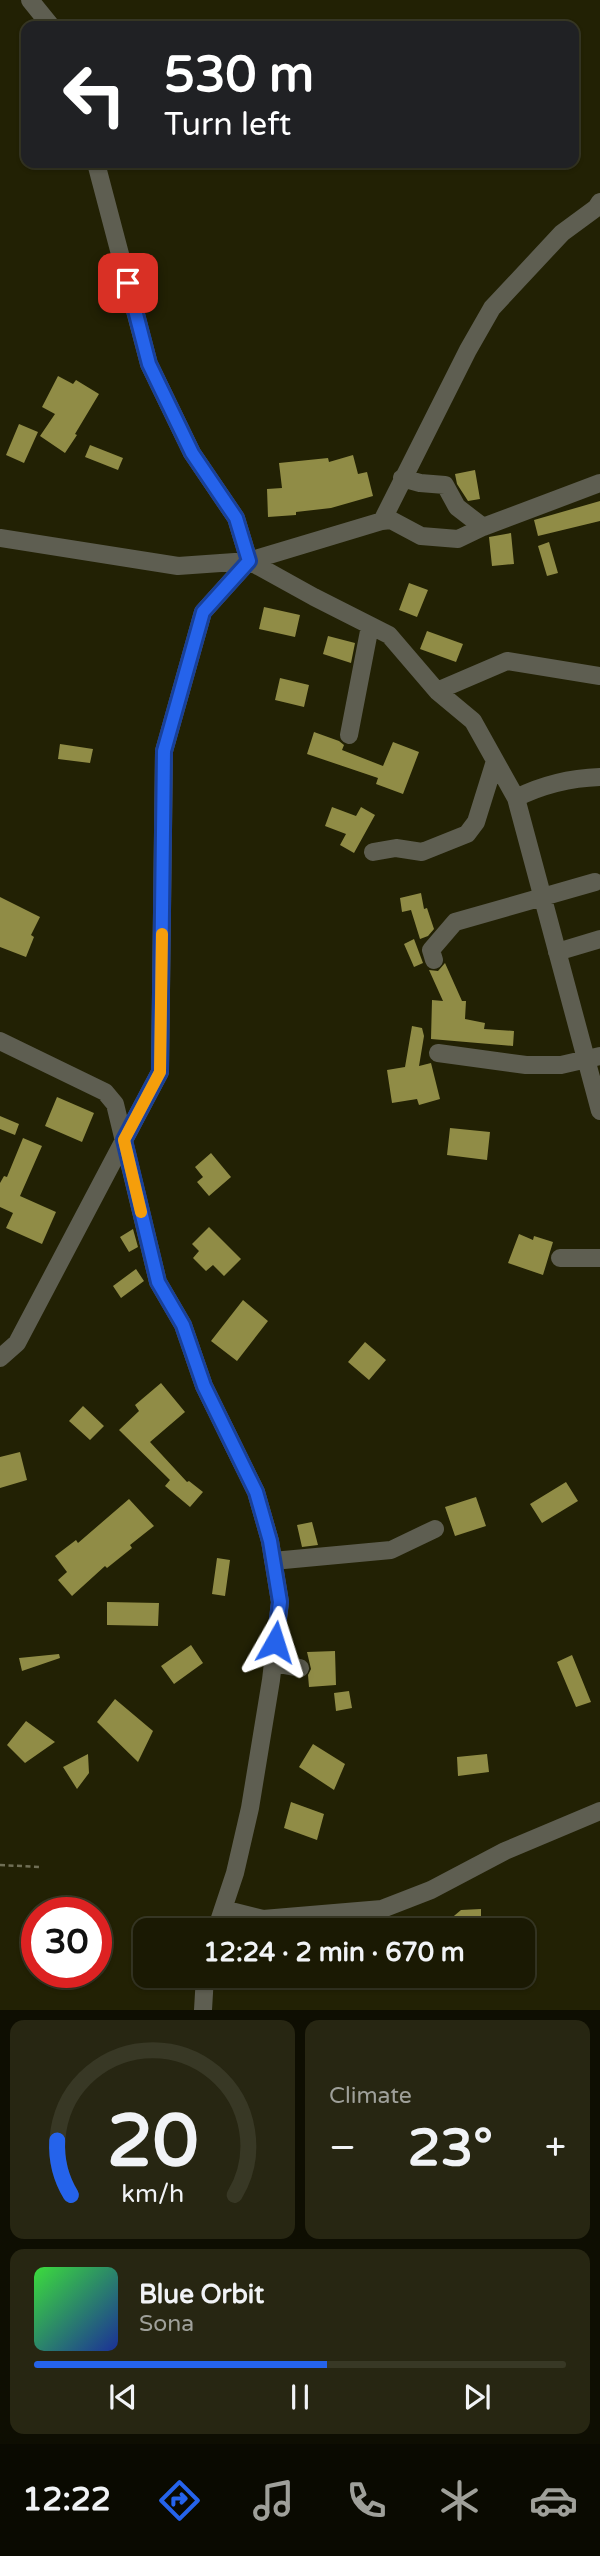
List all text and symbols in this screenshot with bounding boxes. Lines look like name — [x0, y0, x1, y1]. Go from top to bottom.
text: 530 m — [164, 46, 314, 105]
icon: left — [49, 49, 140, 140]
text: Turn left — [164, 106, 291, 144]
pin — [98, 253, 158, 313]
icon: arrive — [109, 264, 147, 302]
position arrow — [238, 1605, 312, 1679]
speed limit sign: 30 — [21, 1897, 112, 1988]
text: 12:24 · 2 min · 670 m — [203, 1937, 465, 1968]
text: Climate — [329, 2082, 412, 2110]
text: 20 — [107, 2099, 198, 2187]
text: 23° — [408, 2117, 493, 2180]
text: − — [329, 2125, 356, 2171]
text: + — [545, 2125, 566, 2171]
text: km/h — [121, 2179, 184, 2209]
text: Blue Orbit — [139, 2279, 264, 2310]
text: Sona — [139, 2310, 194, 2338]
icon: previous — [104, 2378, 142, 2416]
icon: pause — [281, 2378, 319, 2416]
icon: next — [458, 2378, 496, 2416]
icon: directions — [155, 2476, 204, 2525]
icon: music — [249, 2476, 298, 2525]
icon: phone — [342, 2476, 391, 2525]
icon: climate — [435, 2476, 484, 2525]
icon: car — [529, 2476, 578, 2525]
text: 12:22 — [22, 2481, 111, 2519]

